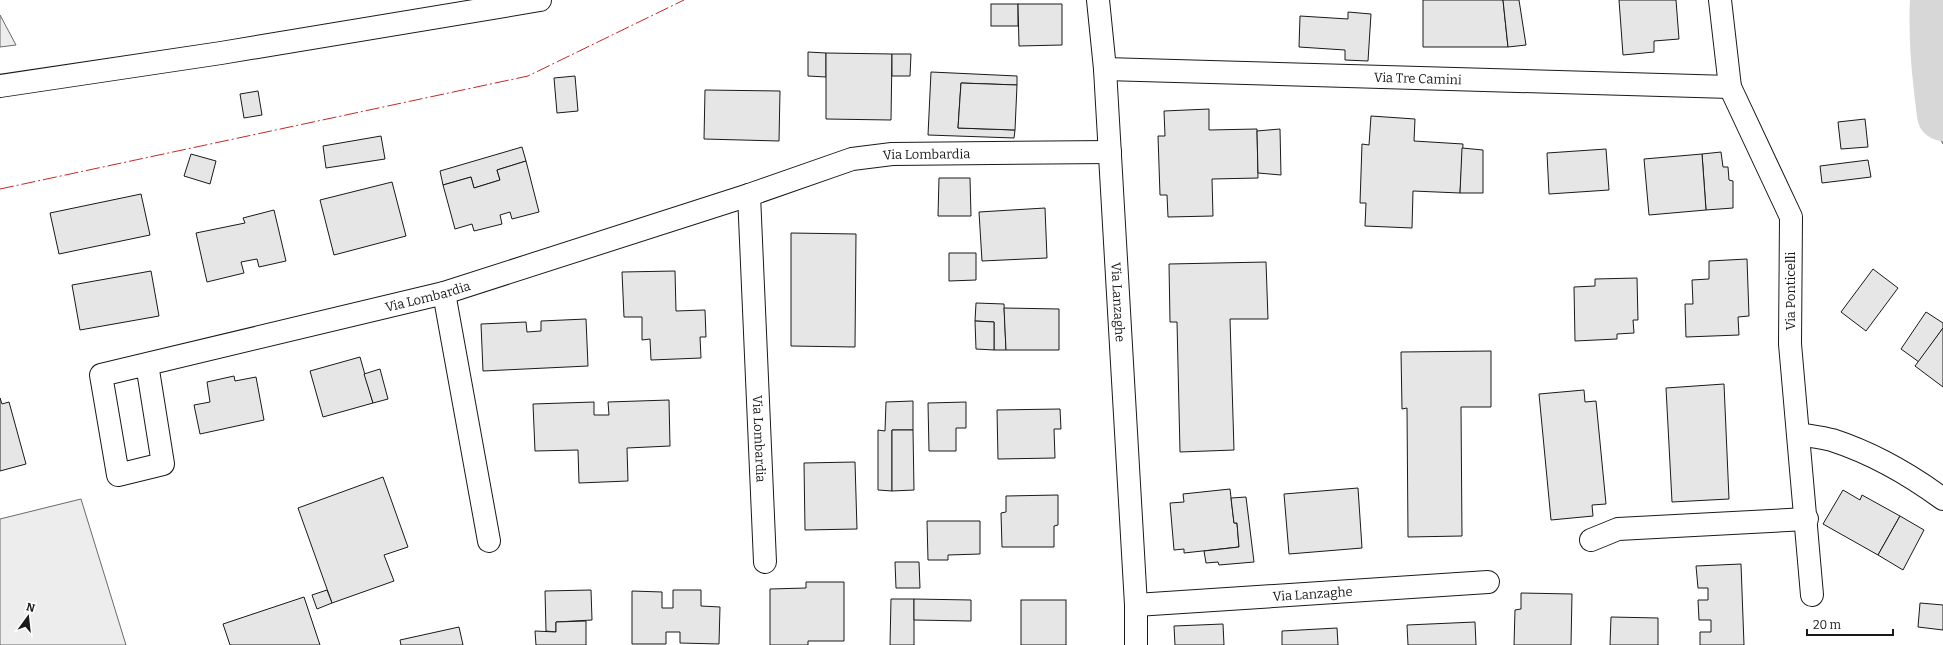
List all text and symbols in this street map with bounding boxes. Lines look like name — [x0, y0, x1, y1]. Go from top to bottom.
street label: Via Tre Camini — [1374, 69, 1462, 87]
street label: Via Lombardia — [882, 146, 970, 163]
street label: Via Ponticelli — [1783, 252, 1798, 330]
street label: Via Lanzaghe — [1109, 262, 1128, 343]
street label: Via Lombardia — [383, 278, 472, 314]
street label: Via Lombardia — [750, 395, 769, 483]
street label: Via Lanzaghe — [1272, 583, 1353, 604]
north arrow — [8, 597, 48, 637]
text: N — [25, 600, 37, 615]
scale bar — [1807, 611, 1893, 637]
text: 20 m — [1813, 618, 1842, 632]

